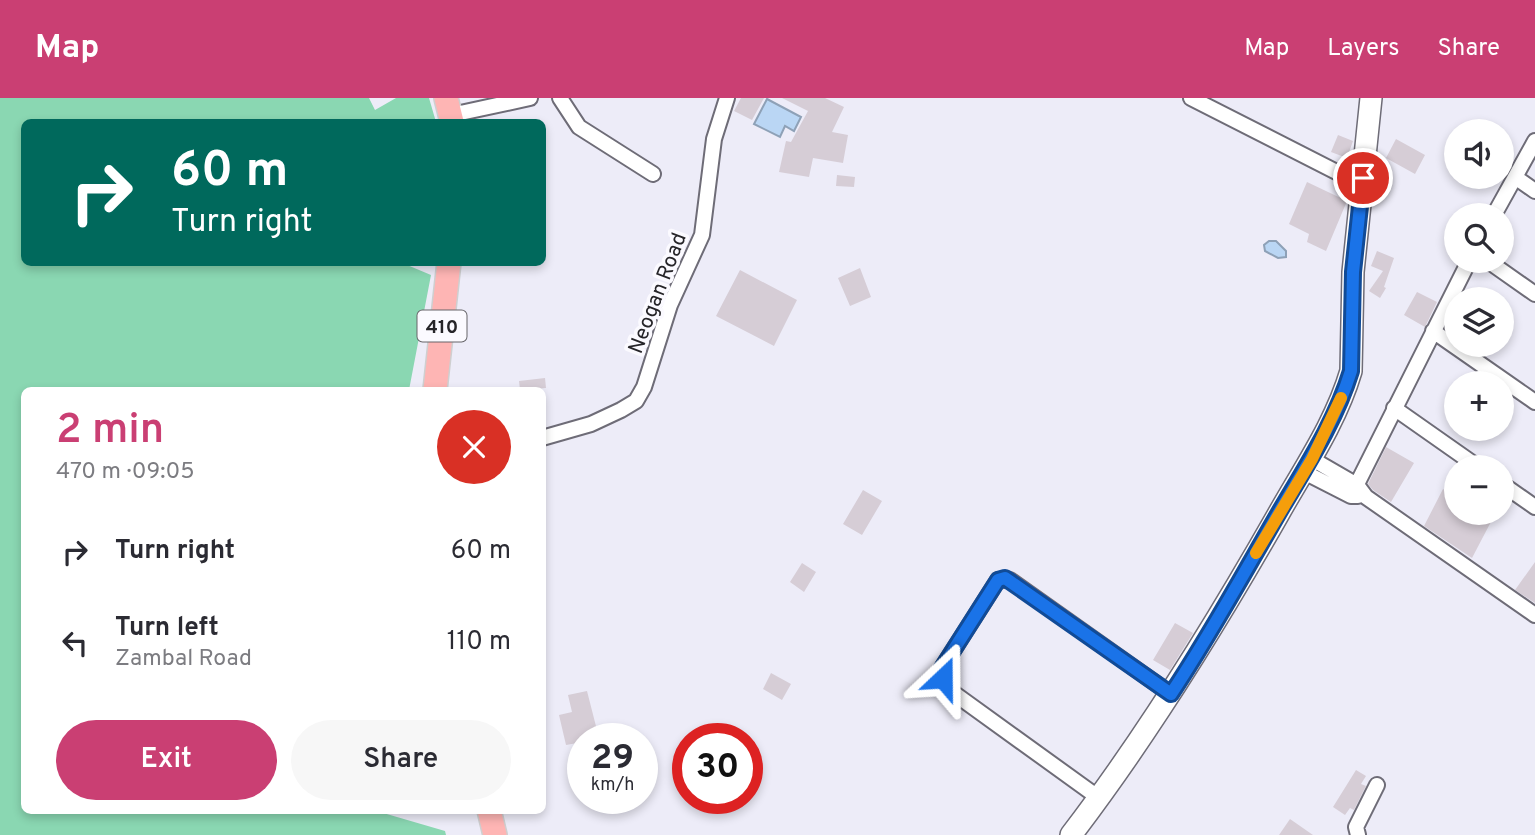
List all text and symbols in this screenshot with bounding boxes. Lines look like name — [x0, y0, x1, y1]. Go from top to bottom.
text: Map — [35, 28, 99, 70]
text: Map — [1244, 34, 1289, 64]
text: Layers — [1327, 34, 1399, 64]
text: Share — [1437, 34, 1500, 64]
map controls — [1444, 119, 1514, 525]
button: sound — [1444, 119, 1514, 189]
text: 60 m — [171, 142, 289, 204]
icon: right — [56, 147, 147, 238]
pin — [1333, 148, 1393, 208]
icon: arrive — [1344, 159, 1382, 197]
text: Turn right — [171, 203, 313, 243]
button: search — [1444, 203, 1514, 273]
street label: Neogan Road — [623, 229, 694, 358]
button: layers — [1444, 287, 1514, 357]
road number: 410 — [418, 310, 466, 342]
button: + — [1444, 371, 1514, 441]
text: 2 min — [56, 405, 164, 458]
button: close — [437, 410, 511, 484]
button: − — [1444, 455, 1514, 525]
text: 470 m · 09:05 — [56, 458, 195, 487]
icon: right — [56, 533, 94, 571]
text: Turn right — [115, 535, 235, 568]
text: 60 m — [451, 535, 511, 568]
text: Turn left — [115, 612, 219, 645]
icon: left — [56, 624, 94, 662]
text: 110 m — [447, 626, 511, 659]
position arrow — [906, 641, 980, 715]
text: Zambal Road — [115, 645, 252, 674]
button: Exit — [56, 720, 277, 800]
button: Share — [291, 720, 511, 800]
speed limit sign: 30 — [672, 723, 763, 814]
text: 29 — [591, 737, 634, 781]
text: km/h — [591, 774, 634, 797]

